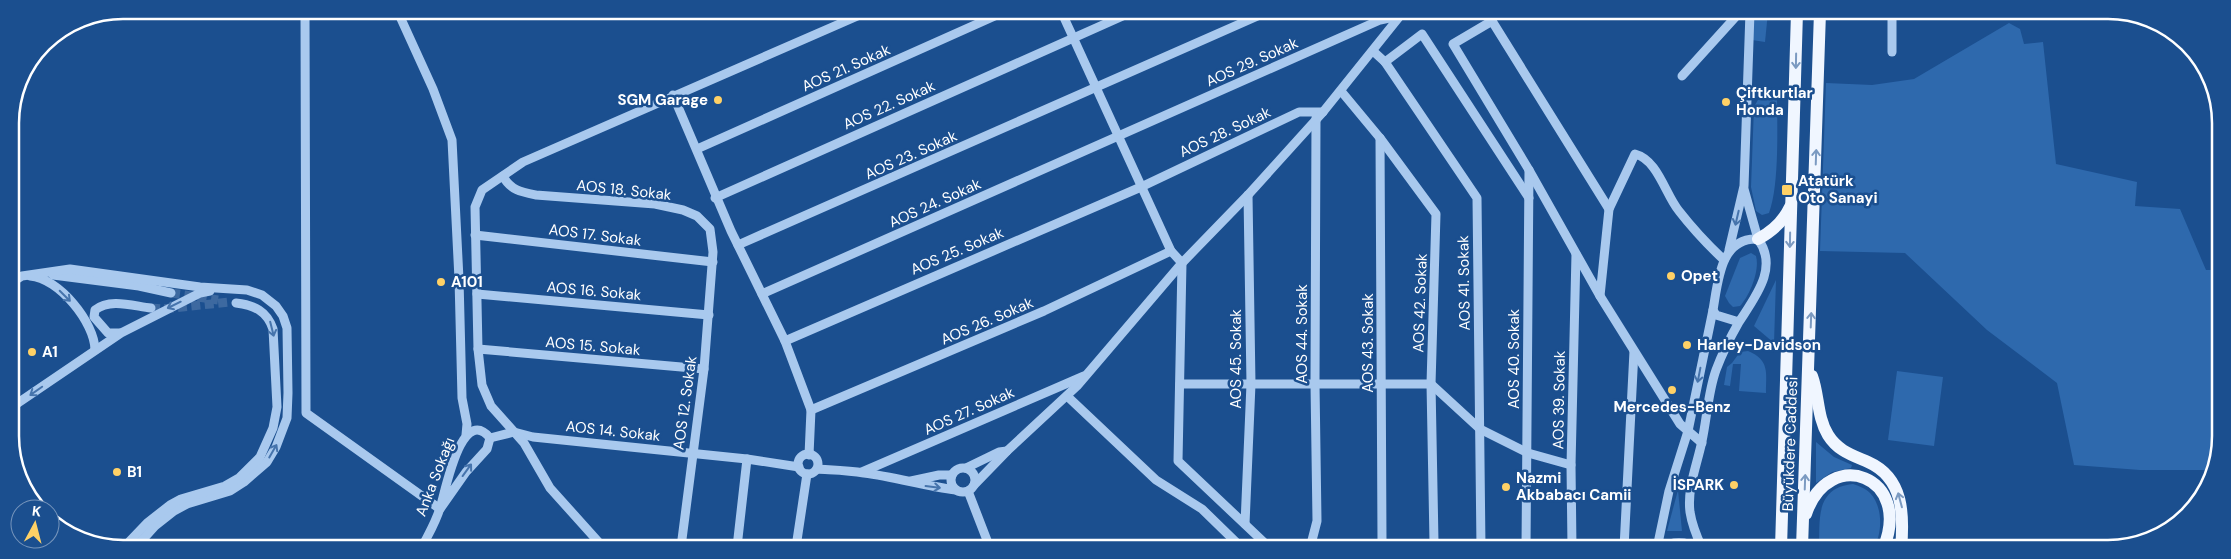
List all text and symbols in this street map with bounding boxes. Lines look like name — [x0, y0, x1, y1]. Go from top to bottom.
street label: AOS 29. Sokak — [1203, 33, 1302, 91]
street label: AOS 21. Sokak — [799, 39, 894, 96]
one-way arrow — [1791, 52, 1801, 68]
street label: AOS 22. Sokak — [840, 76, 939, 134]
place label: Çiftkurtlar Honda — [1736, 83, 1813, 120]
place label: SGM Garage — [617, 90, 708, 110]
marker: SGM Garage — [712, 94, 724, 106]
marker: Çiftkurtlar Honda — [1720, 96, 1732, 108]
street label: AOS 28. Sokak — [1176, 102, 1274, 162]
street label: AOS 23. Sokak — [862, 126, 961, 184]
one-way arrow — [1811, 150, 1821, 166]
place label: Atatürk Oto Sanayi — [1798, 171, 1878, 208]
street label: AOS 24. Sokak — [886, 174, 985, 232]
street label: AOS 18. Sokak — [576, 175, 673, 205]
marker: Atatürk Oto Sanayi — [1780, 183, 1794, 197]
one-way arrow — [1732, 210, 1741, 226]
street label: AOS 17. Sokak — [548, 219, 643, 251]
street label: AOS 25. Sokak — [907, 222, 1007, 280]
one-way arrow — [1786, 232, 1795, 248]
street label: AOS 41. Sokak — [1453, 235, 1475, 331]
street label: AOS 42. Sokak — [1408, 253, 1432, 353]
place label: Opet — [1681, 266, 1718, 286]
marker: Opet — [1665, 270, 1677, 282]
place label: A101 — [451, 272, 483, 292]
marker: A101 — [435, 276, 447, 288]
street label: AOS 16. Sokak — [546, 277, 643, 305]
street label: AOS 44. Sokak — [1292, 284, 1312, 384]
one-way arrow — [59, 289, 71, 302]
street label: AOS 26. Sokak — [938, 292, 1037, 350]
street label: AOS 43. Sokak — [1358, 293, 1378, 393]
one-way arrow — [167, 301, 182, 310]
street label: AOS 40. Sokak — [1504, 308, 1524, 409]
street label: AOS 45. Sokak — [1226, 309, 1246, 409]
one-way arrow — [1806, 312, 1816, 328]
one-way arrow — [268, 321, 277, 337]
street label: AOS 15. Sokak — [545, 332, 642, 360]
place label: Harley-Davidson — [1697, 335, 1821, 355]
marker: Harley-Davidson — [1681, 339, 1693, 351]
place label: A1 — [42, 342, 58, 362]
marker: A1 — [26, 346, 38, 358]
street label: AOS 39. Sokak — [1548, 350, 1570, 450]
street label: AOS 12. Sokak — [669, 354, 702, 451]
one-way arrow — [1694, 367, 1703, 383]
street label: Büyükdere Caddesi — [1778, 376, 1802, 512]
street label: AOS 27. Sokak — [921, 382, 1018, 440]
marker: Mercedes-Benz — [1666, 384, 1678, 396]
one-way arrow — [30, 386, 44, 396]
place label: Mercedes-Benz — [1613, 397, 1731, 417]
street label: AOS 14. Sokak — [565, 416, 662, 446]
street label: Anka Sokağı — [411, 435, 459, 519]
one-way arrow — [268, 444, 278, 459]
place label: B1 — [127, 462, 142, 482]
one-way arrow — [462, 464, 473, 477]
marker: B1 — [111, 466, 123, 478]
place label: Nazmi Akbabacı Camii — [1516, 468, 1631, 505]
place label: İSPARK — [1673, 475, 1724, 495]
one-way arrow — [1800, 475, 1810, 491]
marker: İSPARK — [1728, 479, 1740, 491]
marker: Nazmi Akbabacı Camii — [1500, 481, 1512, 493]
one-way arrow — [925, 482, 941, 492]
one-way arrow — [1894, 493, 1904, 509]
north arrow — [10, 499, 60, 549]
text: K — [31, 502, 42, 521]

